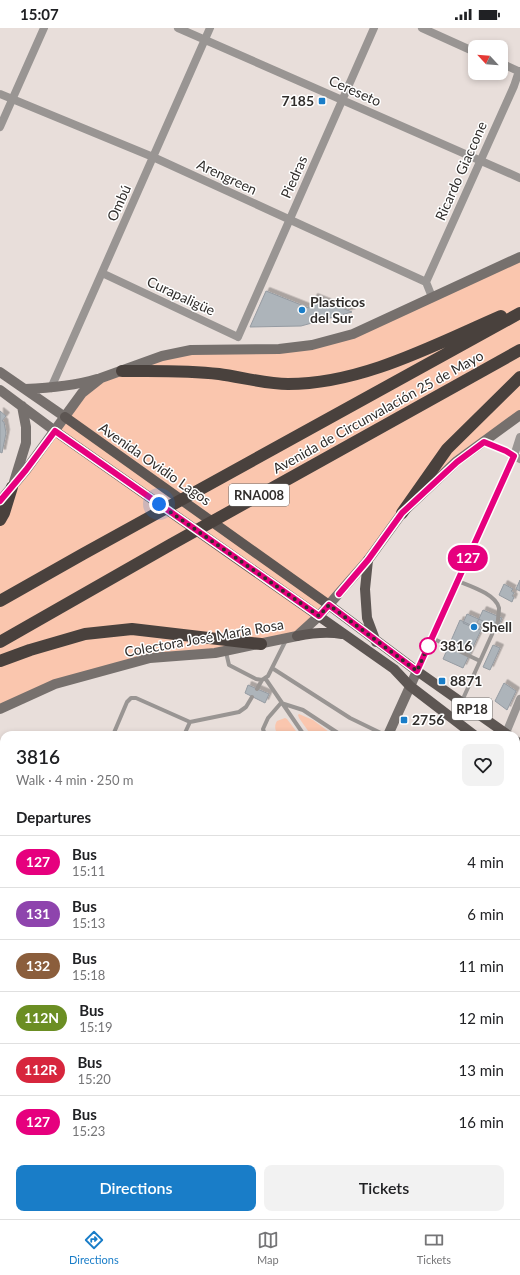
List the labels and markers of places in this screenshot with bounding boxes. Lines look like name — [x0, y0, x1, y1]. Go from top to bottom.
place label: 7185 — [282, 92, 314, 109]
marker: 7185 — [317, 96, 327, 106]
place label: Plasticos del Sur — [310, 293, 365, 326]
marker: Plasticos del Sur — [297, 305, 307, 315]
place label: Shell — [482, 618, 512, 635]
marker: Shell — [469, 622, 479, 632]
marker: 3816 — [419, 637, 437, 655]
place label: 3816 — [440, 637, 472, 654]
place label: 8871 — [450, 672, 482, 689]
marker: 8871 — [437, 676, 447, 686]
place label: 2756 — [412, 711, 444, 728]
marker: 2756 — [399, 715, 409, 725]

